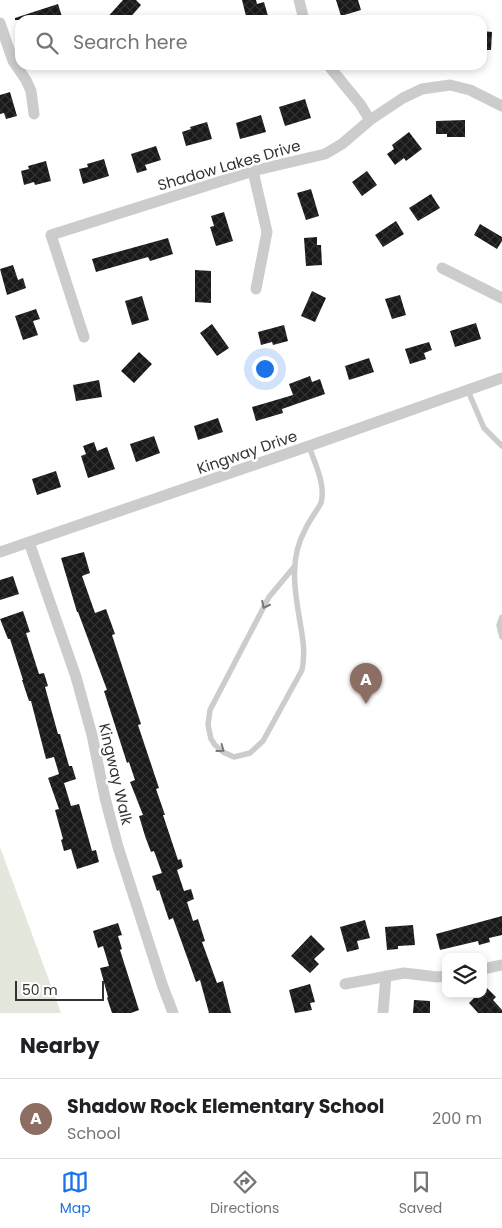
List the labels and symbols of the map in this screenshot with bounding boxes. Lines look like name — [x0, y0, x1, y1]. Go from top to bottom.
street label: Shadow Lakes Drive — [155, 135, 303, 195]
your location — [252, 356, 278, 382]
street label: Kingway Drive — [194, 425, 300, 479]
one-way arrow — [261, 600, 271, 609]
pin: A — [350, 663, 382, 704]
street label: Kingway Walk — [94, 721, 138, 827]
one-way arrow — [215, 743, 225, 752]
scale bar — [15, 978, 104, 1001]

